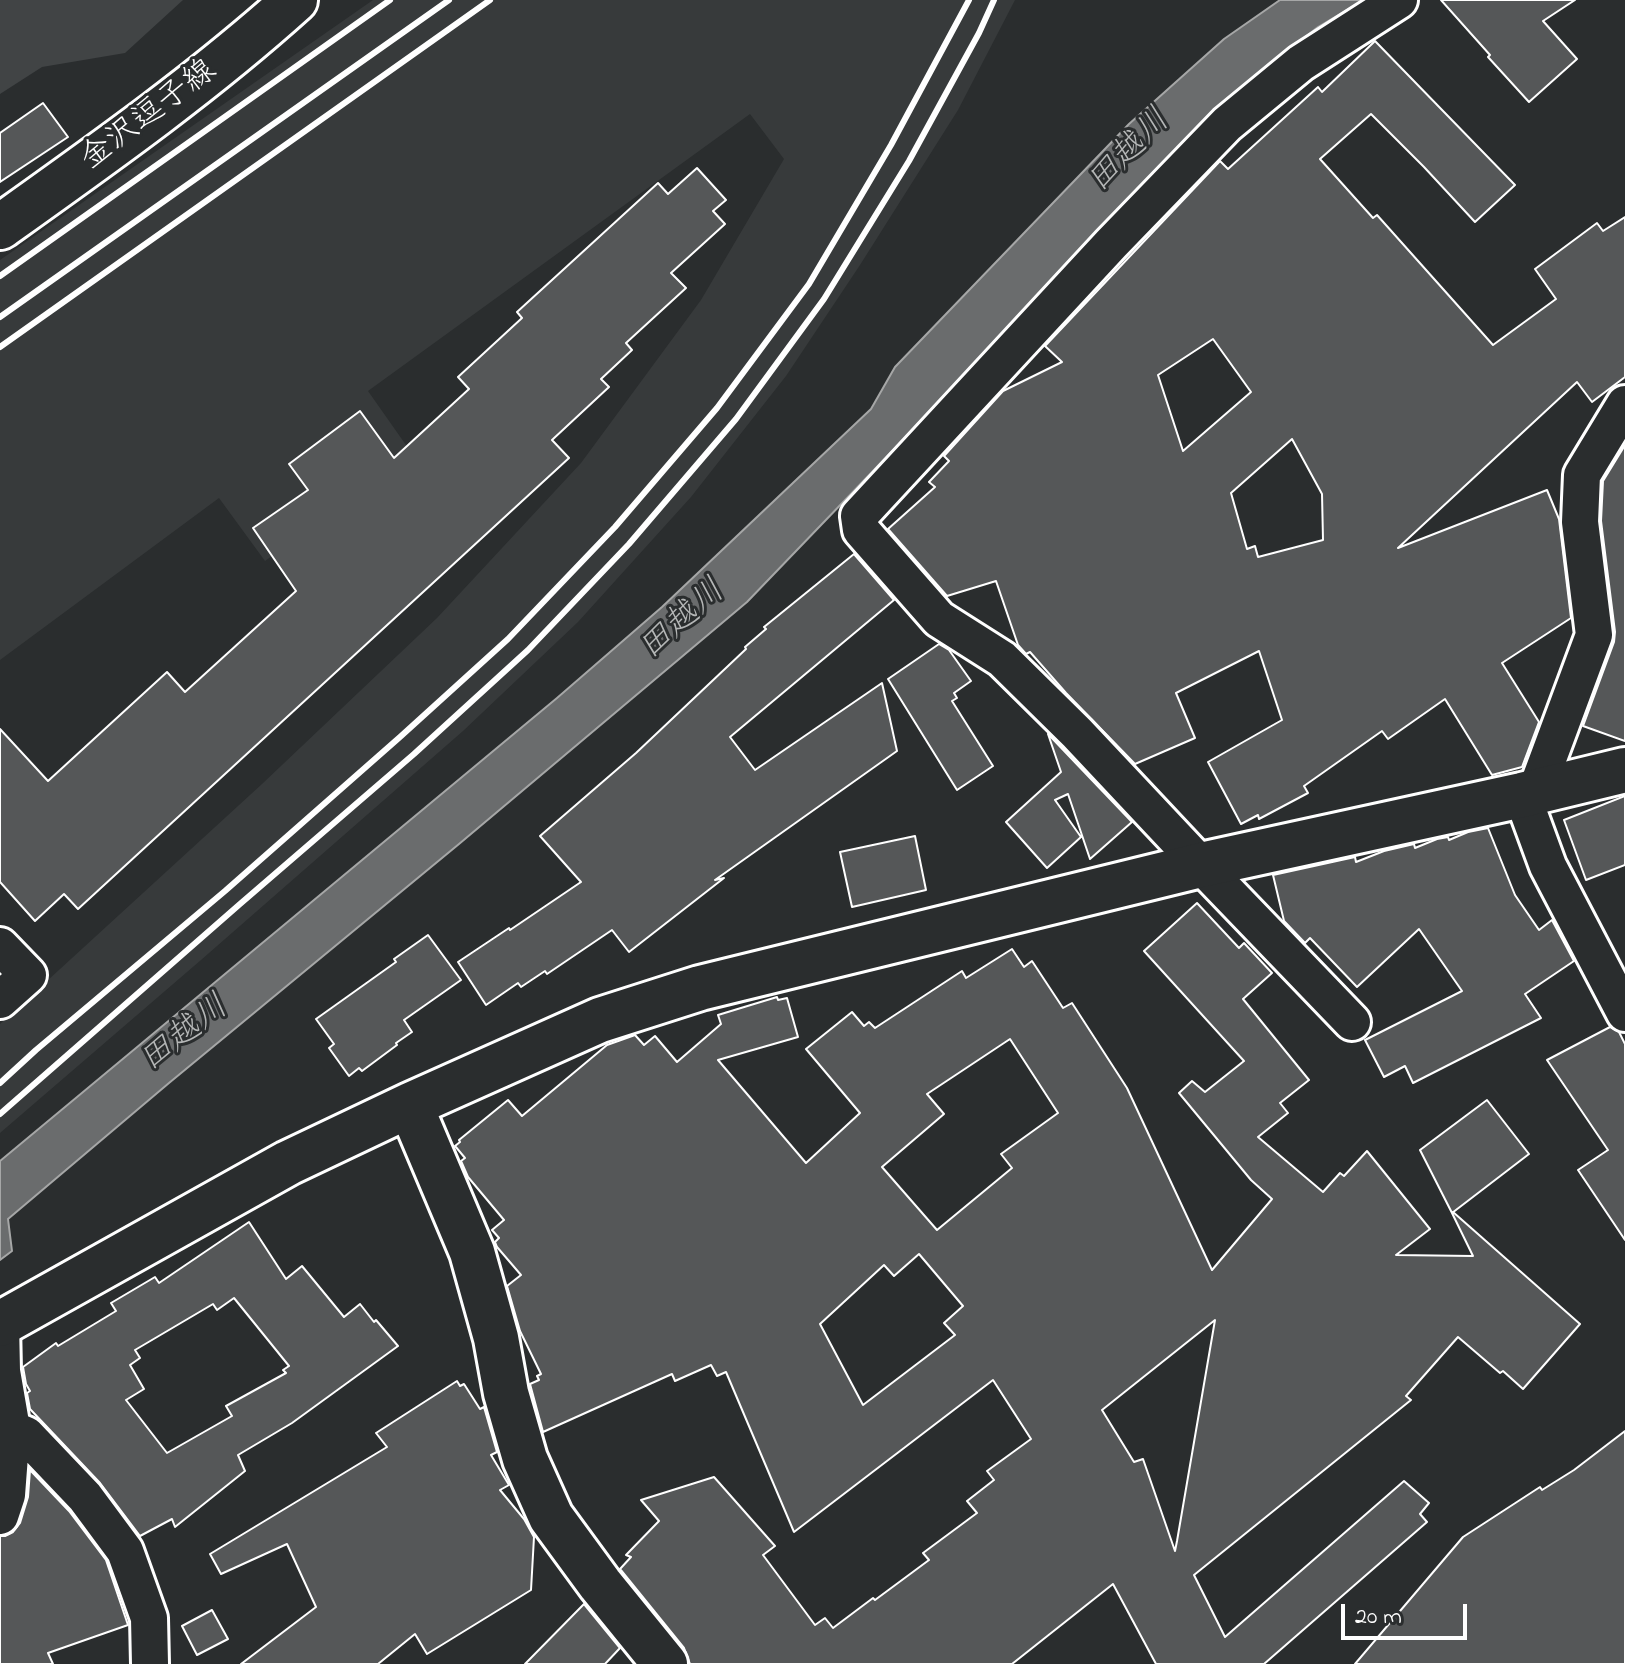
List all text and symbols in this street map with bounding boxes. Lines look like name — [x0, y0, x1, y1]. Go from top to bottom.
street label: 金沢逗子線 — [75, 54, 225, 180]
water label: 田越川 — [1081, 102, 1181, 204]
water label: 田越川 — [632, 573, 736, 671]
water label: 田越川 — [133, 989, 239, 1083]
scale bar — [1345, 1588, 1471, 1638]
text: 20 m — [1355, 1600, 1402, 1635]

